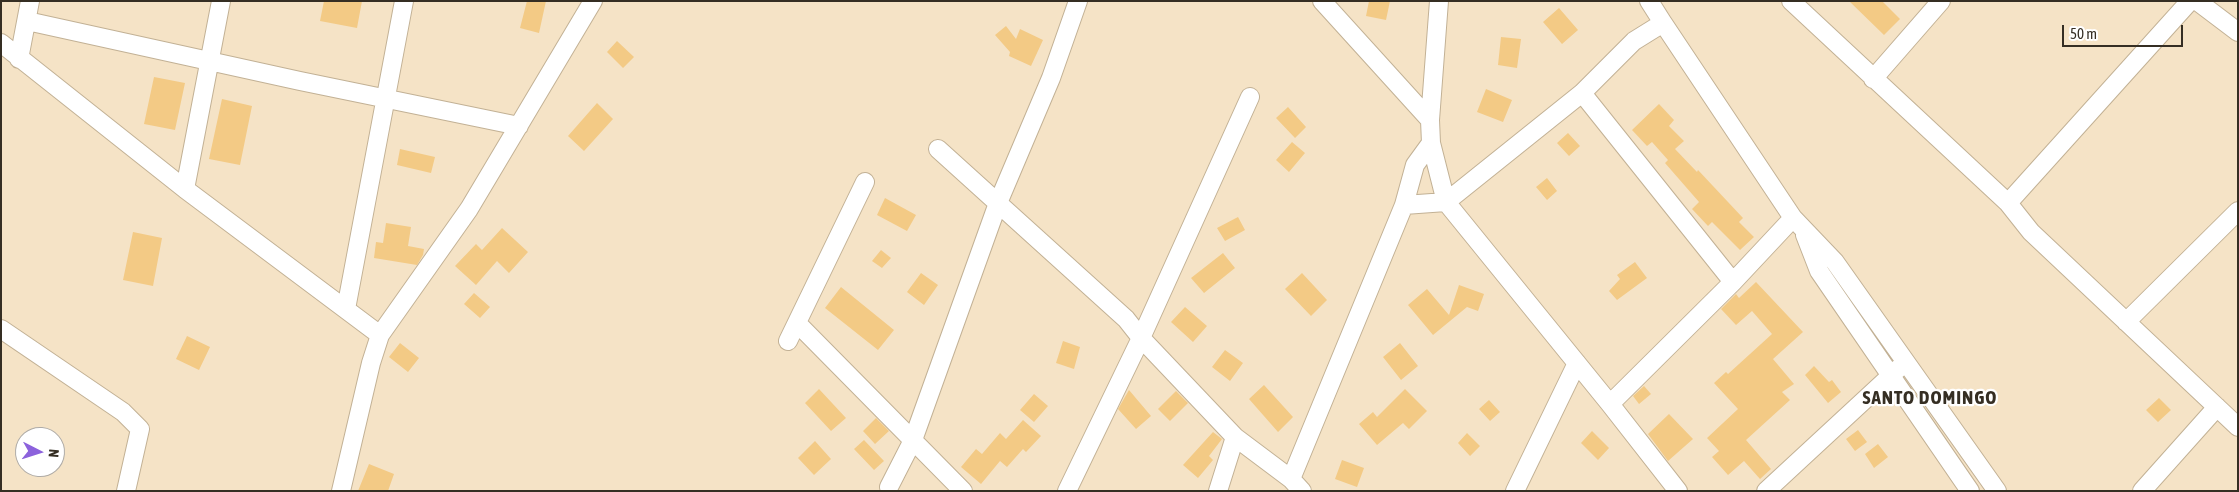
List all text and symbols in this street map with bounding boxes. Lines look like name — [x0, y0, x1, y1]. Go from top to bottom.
scale bar — [2064, 15, 2185, 47]
text: 50 m — [2070, 25, 2097, 42]
district label: SANTO DOMINGO — [1861, 387, 1999, 409]
north arrow — [15, 427, 65, 477]
text: N — [46, 448, 62, 458]

